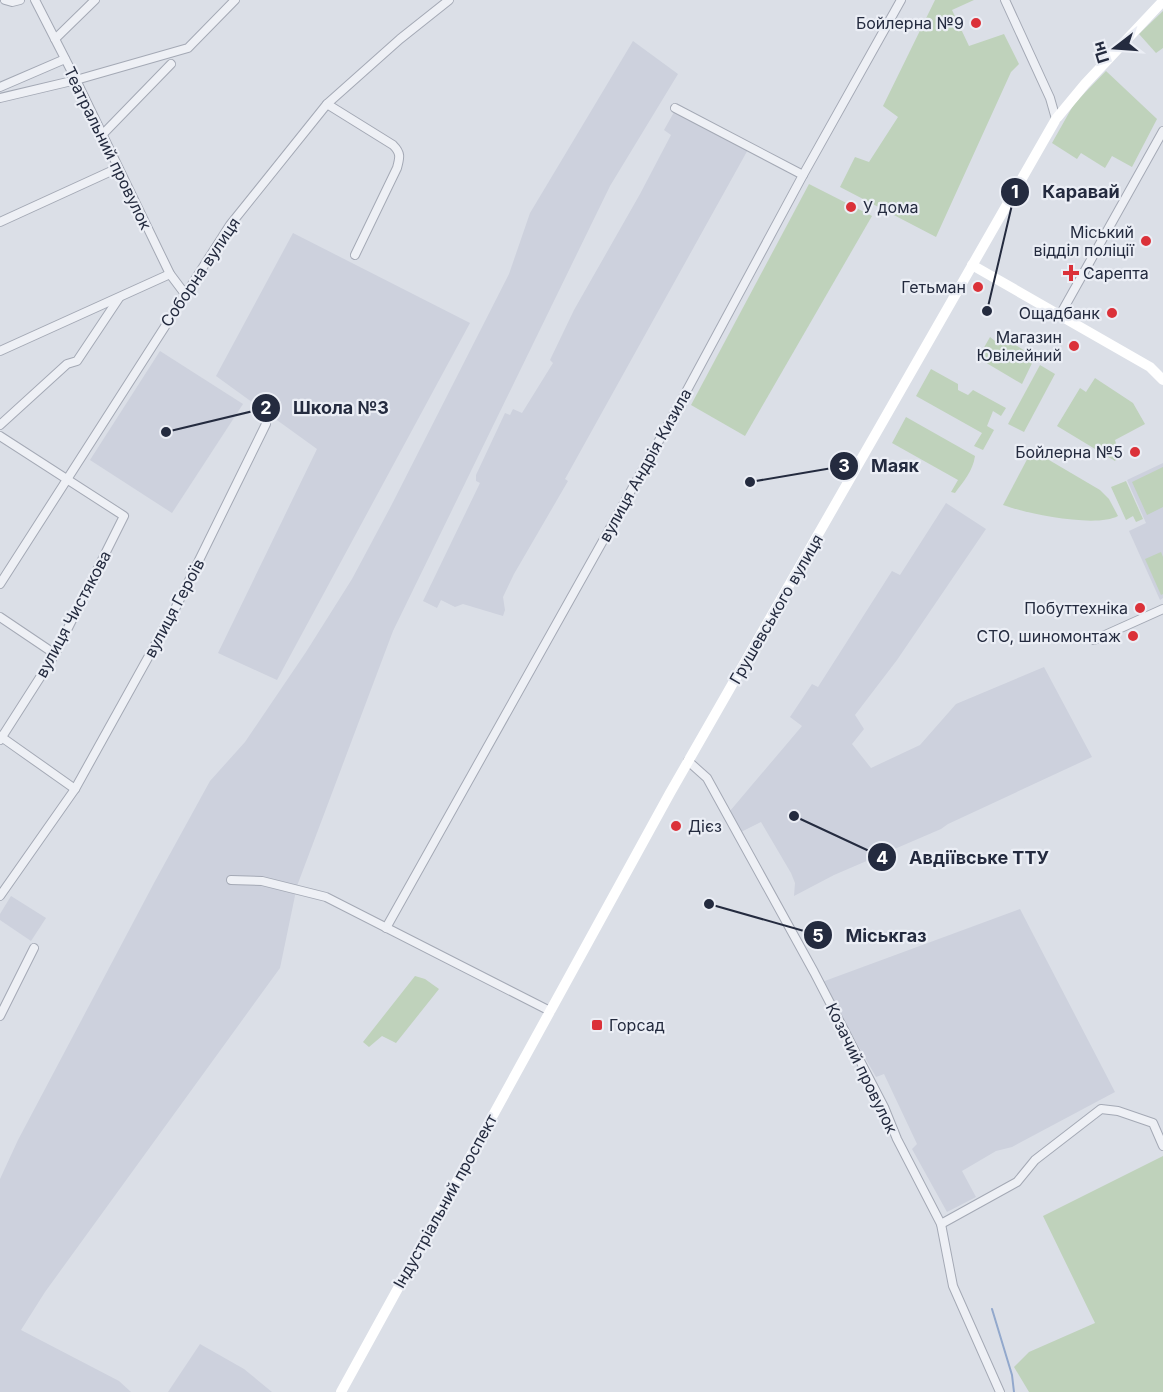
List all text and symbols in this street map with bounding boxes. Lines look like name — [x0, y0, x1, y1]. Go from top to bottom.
place label: Бойлерна №9 — [856, 13, 964, 33]
marker: Бойлерна №9 — [969, 16, 983, 30]
north arrow — [1085, 18, 1145, 78]
text: Пн — [1088, 39, 1113, 66]
street label: Театральний провулок — [60, 63, 156, 233]
callout: Каравай — [1000, 174, 1132, 210]
text: 1 — [1011, 181, 1019, 202]
text: Каравай — [1042, 181, 1120, 202]
place label: У дома — [863, 197, 919, 217]
marker: У дома — [844, 200, 858, 214]
street label: Соборна вулиця — [156, 214, 244, 330]
place label: Міський відділ поліції — [1033, 222, 1135, 260]
marker: Міський відділ поліції — [1139, 234, 1153, 248]
place label: Сарепта — [1083, 263, 1149, 283]
marker: Сарепта — [1064, 266, 1078, 280]
place label: Гетьман — [901, 277, 966, 297]
marker: Гетьман — [971, 280, 985, 294]
place label: Ощадбанк — [1019, 303, 1100, 323]
marker: Ощадбанк — [1105, 306, 1119, 320]
place label: Магазин Ювілейний — [976, 327, 1062, 365]
marker: Магазин Ювілейний — [1067, 339, 1081, 353]
street label: вулиця Андрія Кизила — [594, 385, 696, 545]
callout: Школа №3 — [251, 390, 401, 426]
text: 2 — [260, 397, 272, 418]
text: Школа №3 — [293, 397, 389, 418]
place label: Бойлерна №5 — [1015, 442, 1123, 462]
marker: Бойлерна №5 — [1128, 445, 1142, 459]
callout: Маяк — [829, 448, 931, 484]
text: 3 — [838, 455, 850, 476]
text: Маяк — [871, 455, 920, 476]
street label: Грушевського вулиця — [725, 531, 827, 687]
street label: вулиця Чистякова — [31, 547, 115, 681]
street label: вулиця Героїв — [140, 555, 208, 661]
place label: Побуттехніка — [1024, 598, 1128, 618]
marker: Побуттехніка — [1133, 601, 1147, 615]
place label: СТО, шиномонтаж — [976, 626, 1121, 646]
marker: СТО, шиномонтаж — [1126, 629, 1140, 643]
place label: Дієз — [688, 816, 722, 836]
marker: Дієз — [669, 819, 683, 833]
callout: Авдіївське ТТУ — [867, 839, 1061, 875]
text: 4 — [876, 847, 888, 868]
text: Авдіївське ТТУ — [909, 847, 1049, 868]
callout: Міськгаз — [803, 917, 938, 953]
text: 5 — [812, 925, 824, 946]
text: Міськгаз — [845, 925, 927, 946]
street label: Козачий провулок — [822, 999, 902, 1137]
place label: Горсад — [609, 1015, 665, 1035]
marker: Горсад — [590, 1018, 604, 1032]
street label: Індустріальний проспект — [389, 1110, 501, 1291]

